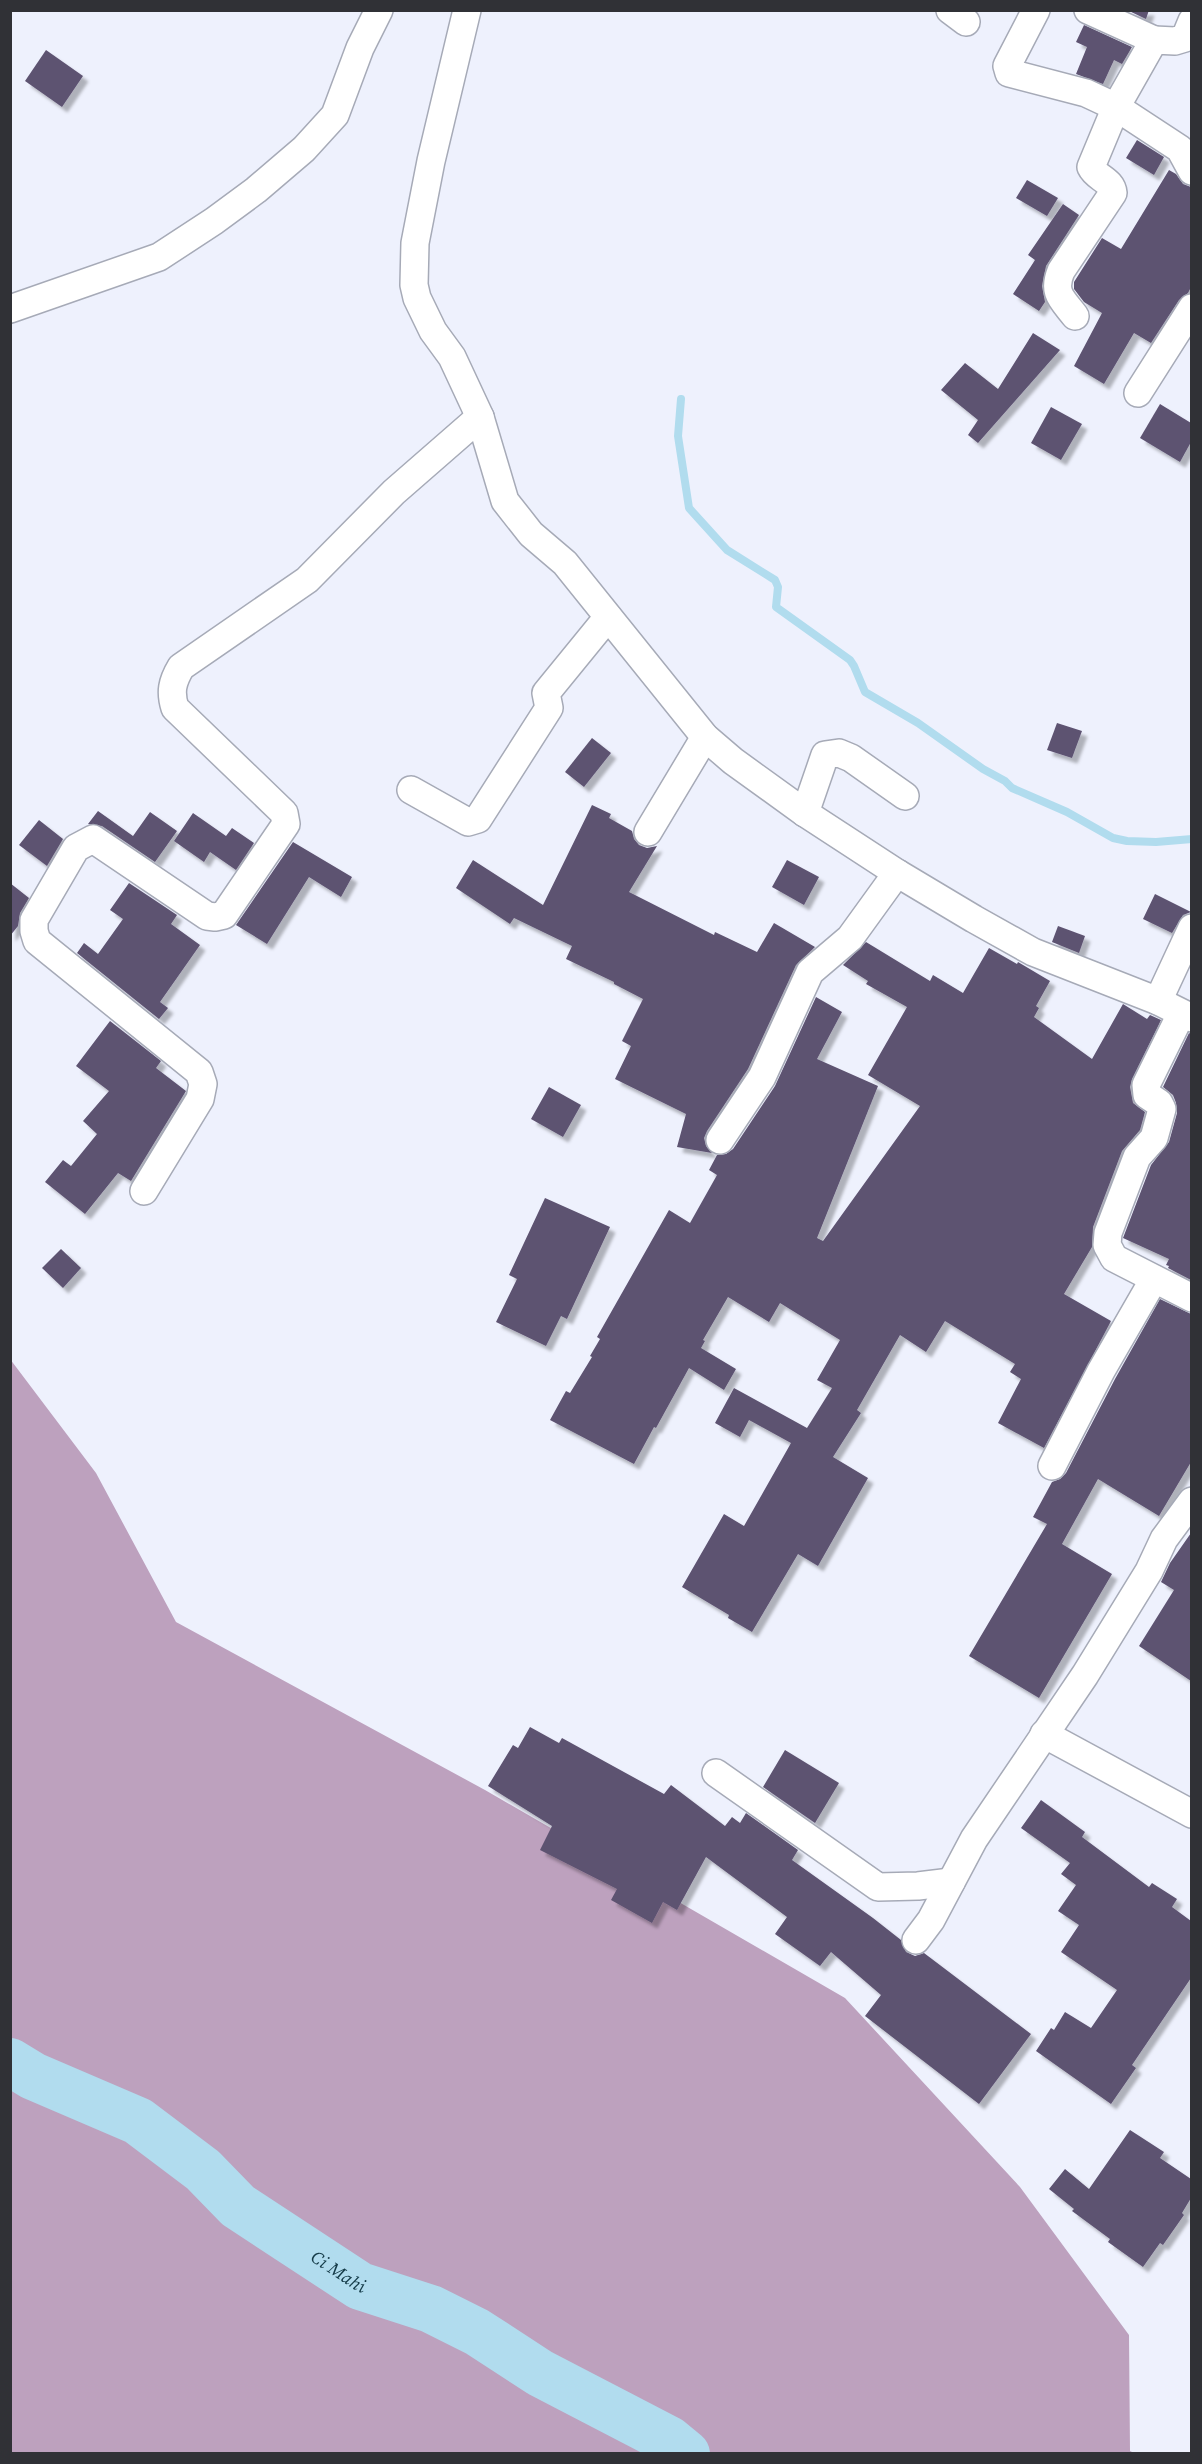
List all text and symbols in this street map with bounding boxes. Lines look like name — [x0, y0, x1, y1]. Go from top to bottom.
water label: Ci Mahi — [306, 2244, 369, 2299]

